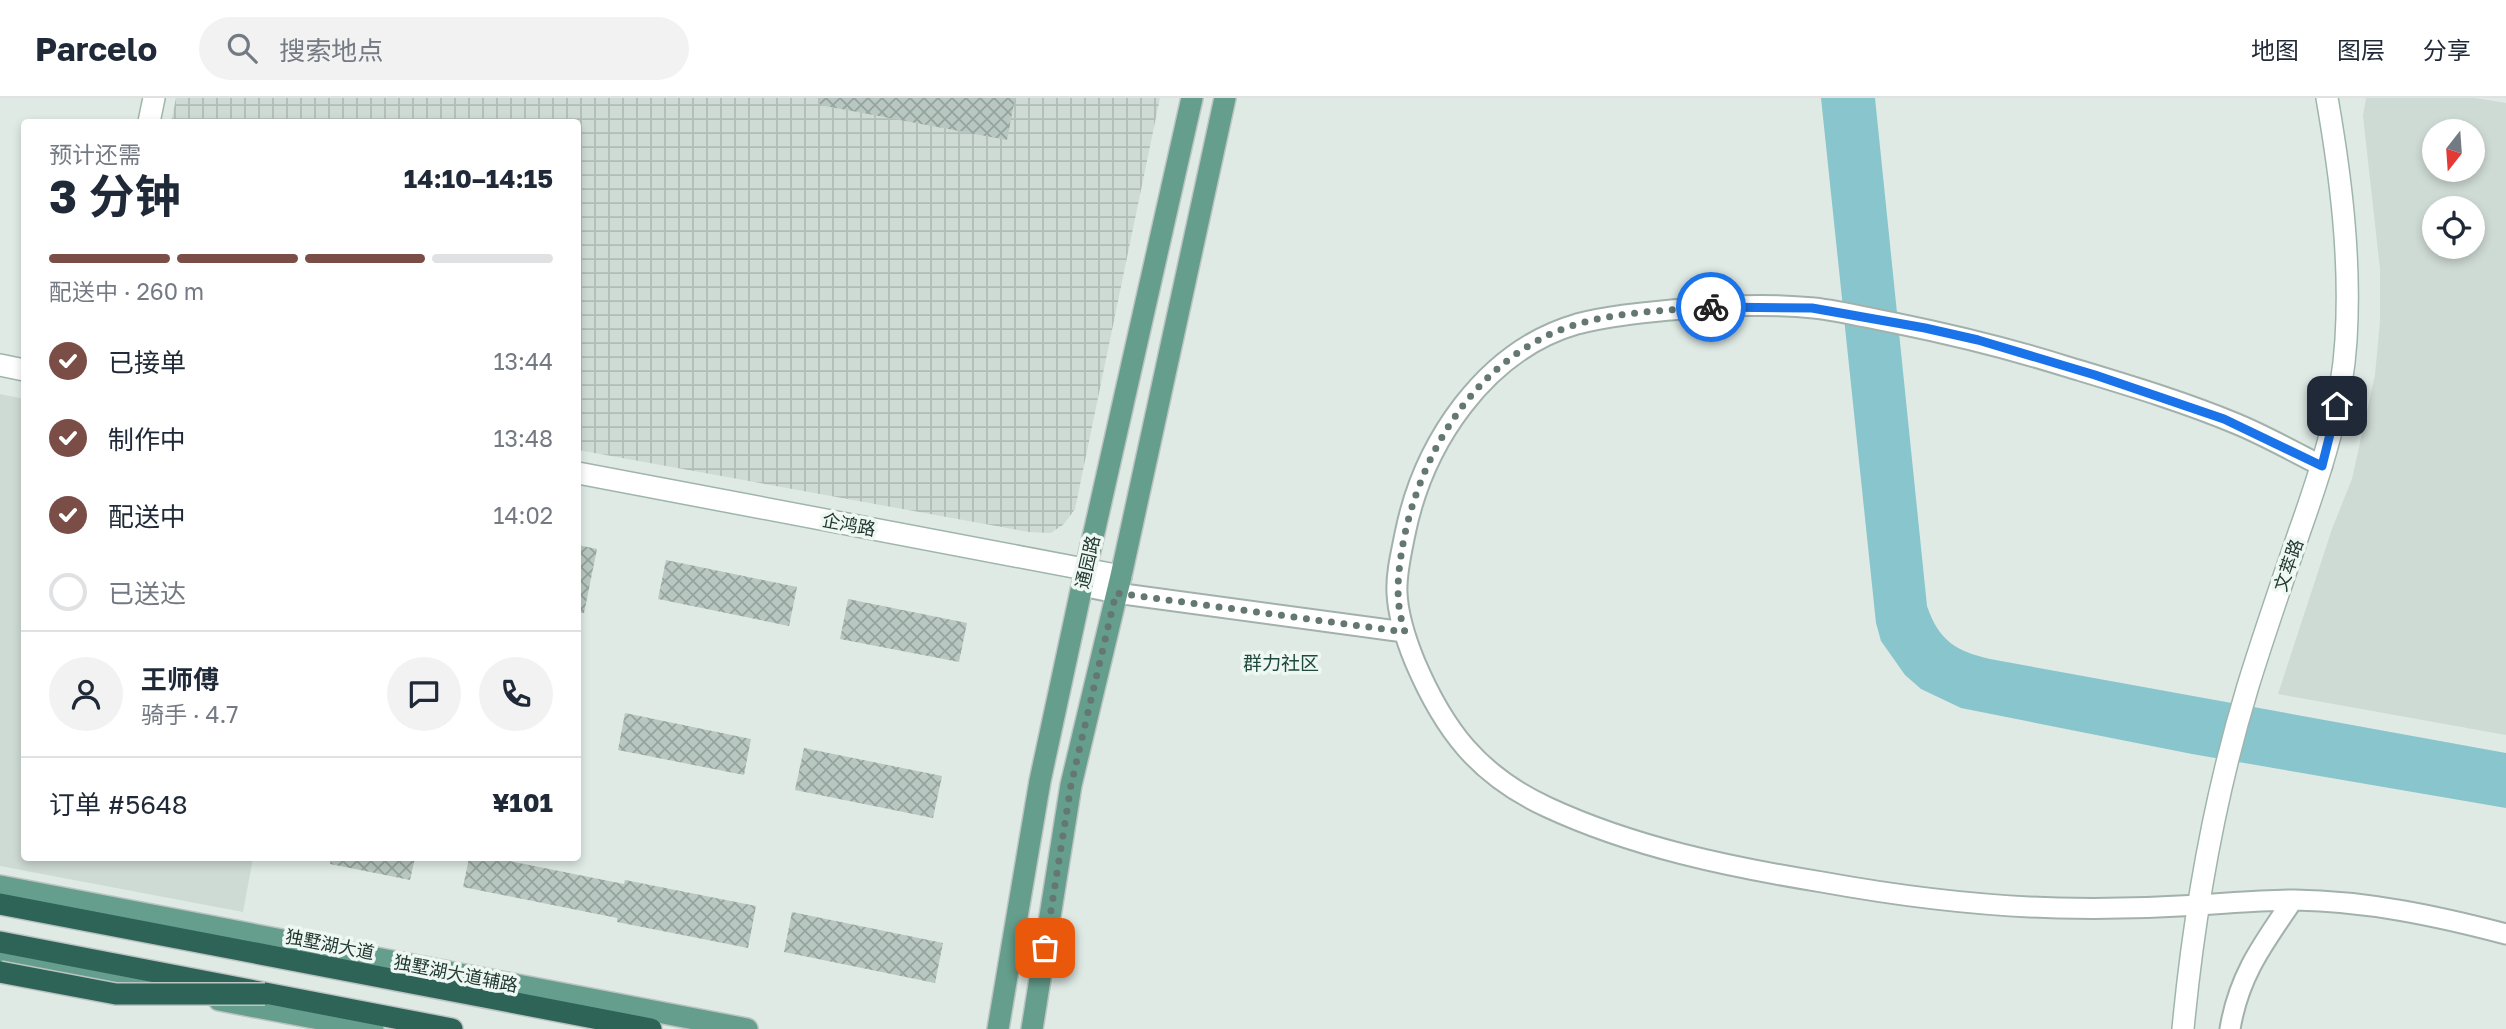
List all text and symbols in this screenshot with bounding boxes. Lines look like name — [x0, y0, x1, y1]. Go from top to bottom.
search box — [199, 17, 689, 80]
text: Parcelo — [35, 29, 157, 68]
icon: search — [223, 29, 261, 67]
text: 搜索地点 — [279, 35, 383, 66]
text: 地图 — [2251, 35, 2299, 64]
text: 图层 — [2337, 35, 2385, 64]
text: 分享 — [2423, 35, 2471, 64]
north arrow — [2422, 119, 2485, 182]
map controls — [2422, 119, 2485, 259]
text: 预计还需 — [49, 140, 141, 168]
text: 14:10–14:15 — [404, 163, 553, 194]
text: 3 分钟 — [49, 168, 181, 223]
button: locate — [2422, 196, 2485, 259]
courier — [1676, 272, 1746, 342]
text: 配送中 · 260 m — [49, 277, 204, 305]
icon: bike — [1692, 288, 1730, 326]
icon: check — [49, 342, 87, 380]
text: 已接单 — [108, 347, 186, 378]
text: 13:44 — [493, 347, 553, 375]
pin — [2307, 376, 2367, 436]
icon: home — [2318, 387, 2356, 425]
icon: check — [49, 419, 87, 457]
text: 制作中 — [108, 424, 186, 455]
text: 13:48 — [493, 424, 553, 452]
icon: check — [49, 496, 87, 534]
text: 配送中 — [108, 501, 186, 532]
text: 14:02 — [493, 501, 553, 529]
street label: 企鸿路 — [820, 508, 878, 540]
street label: 通园路 — [1070, 533, 1104, 591]
street label: 文萃路 — [2269, 536, 2307, 594]
text: 已送达 — [108, 578, 186, 609]
district label: 群力社区 — [1243, 651, 1319, 674]
button: person — [49, 657, 123, 731]
button: chat — [387, 657, 461, 731]
button: phone — [479, 657, 553, 731]
text: 王师傅 — [141, 664, 219, 695]
text: 骑手 · 4.7 — [141, 700, 239, 728]
text: ¥101 — [492, 787, 553, 818]
text: 订单 #5648 — [49, 789, 188, 820]
pin — [1015, 918, 1075, 978]
street label: 独墅湖大道 — [284, 925, 376, 963]
icon: bag — [1026, 929, 1064, 967]
street label: 独墅湖大道辅路 — [392, 950, 520, 996]

